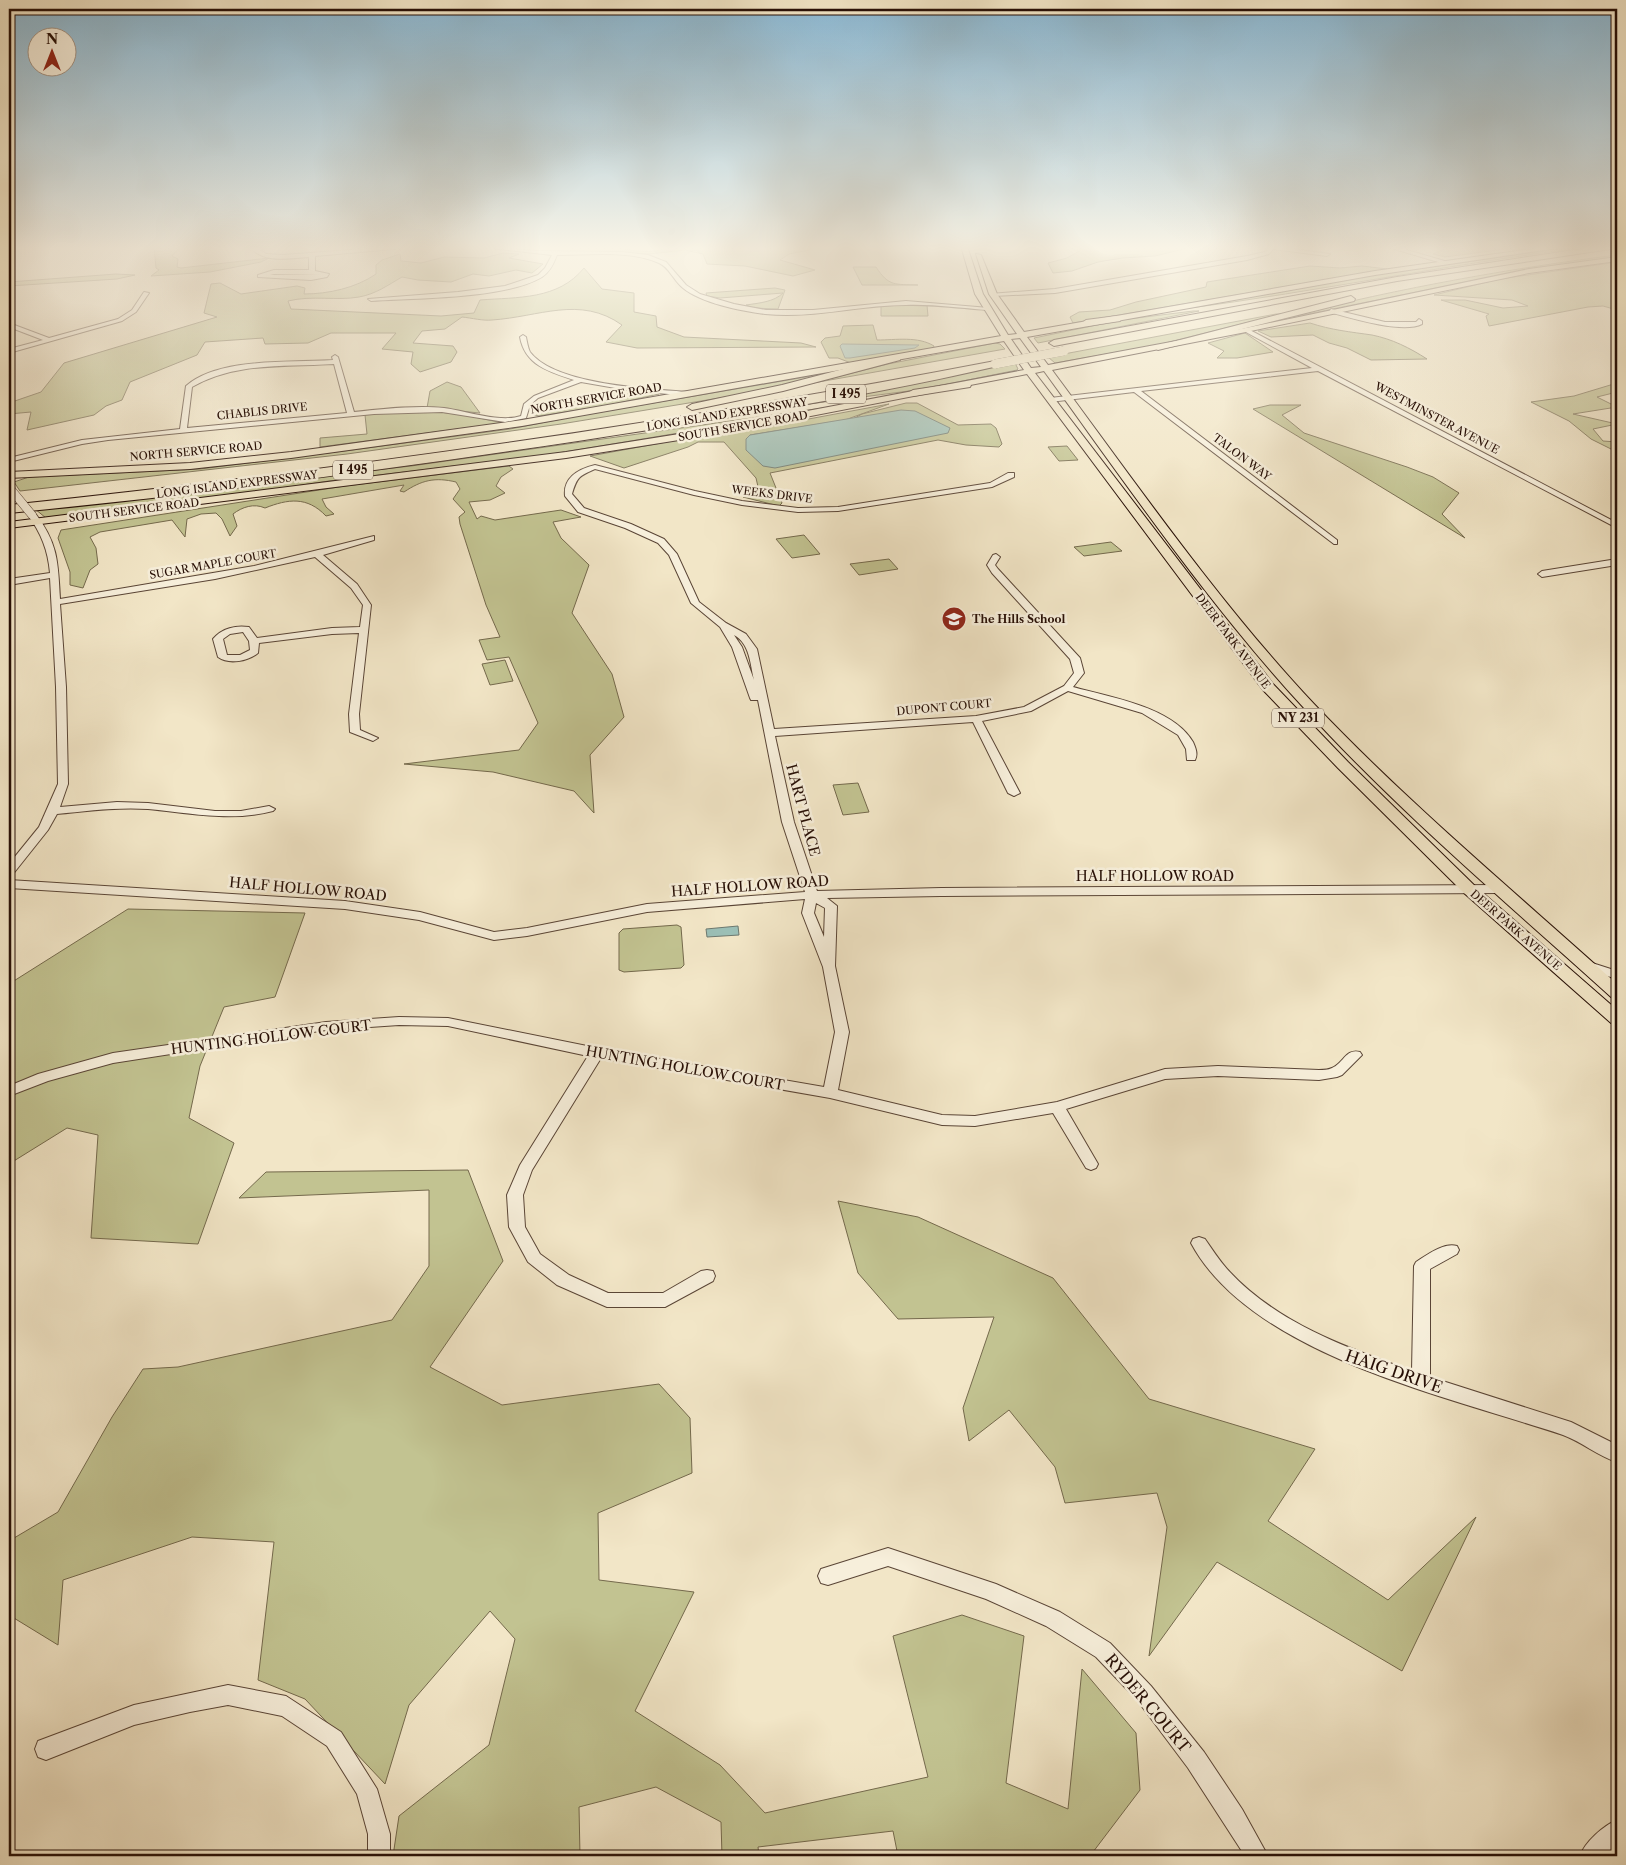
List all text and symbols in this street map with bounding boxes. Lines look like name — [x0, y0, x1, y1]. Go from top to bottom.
north arrow — [28, 28, 78, 78]
text: N — [46, 30, 58, 48]
street label: WESTMINSTER AVENUE — [1371, 379, 1502, 457]
street label: NORTH SERVICE ROAD — [529, 380, 663, 416]
road number: I 495 — [826, 384, 866, 404]
street label: LONG ISLAND EXPRESSWAY — [646, 394, 809, 434]
street label: CHABLIS DRIVE — [216, 399, 308, 423]
street label: SOUTH SERVICE ROAD — [677, 408, 809, 444]
street label: TALON WAY — [1210, 430, 1274, 484]
street label: NORTH SERVICE ROAD — [129, 438, 263, 464]
road number: I 495 — [333, 460, 373, 480]
street label: LONG ISLAND EXPRESSWAY — [155, 467, 319, 501]
street label: WEEKS DRIVE — [730, 482, 814, 506]
street label: SOUTH SERVICE ROAD — [68, 495, 200, 525]
street label: SUGAR MAPLE COURT — [148, 546, 278, 582]
street label: DEER PARK AVENUE — [1192, 590, 1274, 692]
school or university icon: The Hills School — [941, 606, 967, 632]
place label: The Hills School — [972, 612, 1066, 626]
street label: DUPONT COURT — [896, 696, 993, 718]
road number: NY 231 — [1272, 708, 1324, 728]
street label: HART PLACE — [782, 762, 824, 858]
street label: HALF HOLLOW ROAD — [1076, 867, 1234, 885]
street label: HALF HOLLOW ROAD — [670, 872, 830, 900]
street label: HALF HOLLOW ROAD — [228, 873, 388, 905]
street label: DEER PARK AVENUE — [1468, 887, 1565, 974]
street label: HUNTING HOLLOW COURT — [170, 1016, 373, 1058]
street label: HUNTING HOLLOW COURT — [584, 1042, 786, 1094]
street label: HAIG DRIVE — [1343, 1345, 1445, 1397]
street label: RYDER COURT — [1101, 1650, 1195, 1756]

